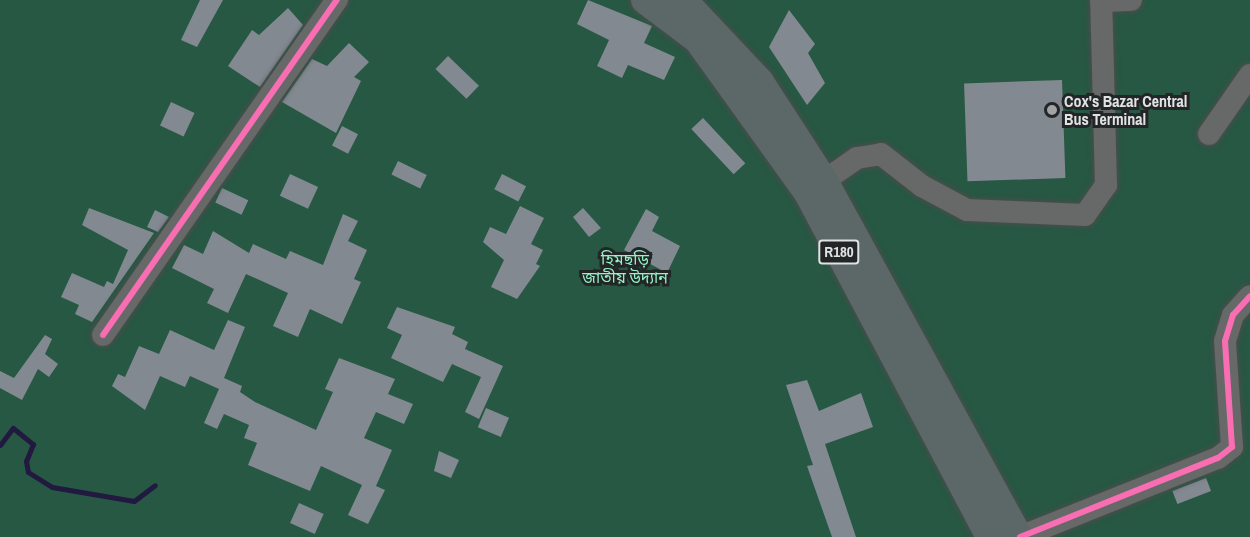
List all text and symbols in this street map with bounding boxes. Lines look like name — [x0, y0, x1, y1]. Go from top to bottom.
place label: Cox's Bazar Central Bus Terminal — [1064, 91, 1187, 129]
marker: Cox's Bazar Central Bus Terminal — [1045, 103, 1059, 117]
road number: R180 — [818, 240, 860, 264]
park label: হিমছড়ি জাতীয় উদ্যান — [582, 249, 668, 287]

